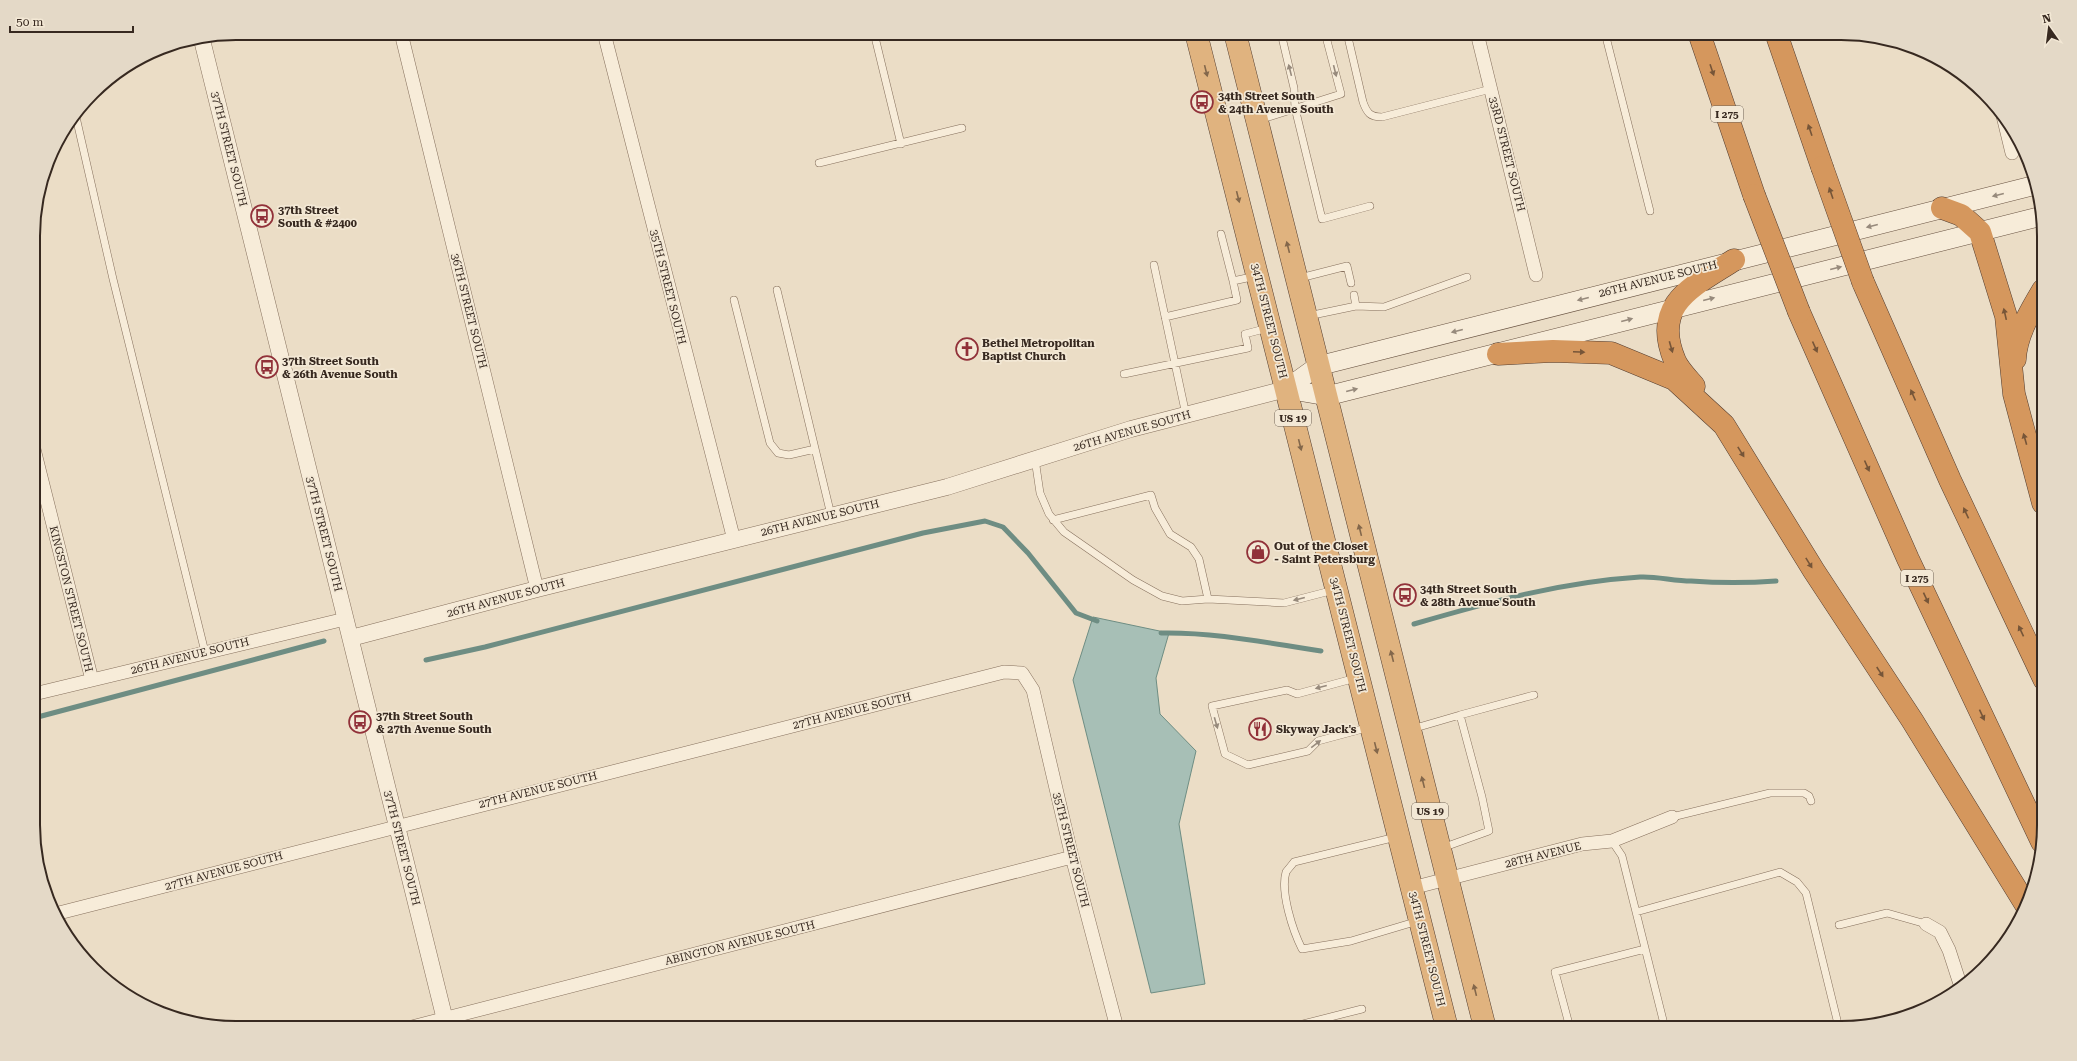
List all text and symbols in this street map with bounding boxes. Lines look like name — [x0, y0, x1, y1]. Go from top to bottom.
scale bar — [10, 8, 133, 34]
north arrow — [2029, 8, 2069, 48]
text: N — [2041, 11, 2053, 26]
text: 50 m — [16, 15, 43, 29]
one-way arrow — [1286, 64, 1292, 76]
one-way arrow — [1709, 64, 1715, 76]
one-way arrow — [1203, 65, 1209, 77]
one-way arrow — [1332, 65, 1338, 77]
bus stop icon: 34th Street South & 24th Avenue South — [1189, 89, 1215, 115]
street label: 37TH STREET SOUTH — [208, 90, 250, 208]
place label: 34th Street South & 24th Avenue South — [1218, 90, 1334, 116]
street label: 33RD STREET SOUTH — [1486, 95, 1528, 213]
road number: I 275 — [1711, 106, 1743, 122]
one-way arrow — [1806, 124, 1812, 136]
one-way arrow — [1828, 186, 1834, 198]
one-way arrow — [1235, 191, 1241, 203]
one-way arrow — [1992, 192, 2004, 198]
bus stop icon: 37th Street South & #2400 — [249, 203, 275, 229]
place label: 37th Street South & #2400 — [278, 204, 357, 230]
one-way arrow — [1865, 223, 1878, 229]
street label: 35TH STREET SOUTH — [647, 228, 689, 346]
one-way arrow — [1285, 241, 1291, 253]
street label: 36TH STREET SOUTH — [448, 252, 490, 370]
street label: 26TH AVENUE SOUTH — [1597, 258, 1719, 300]
street label: 34TH STREET SOUTH — [1248, 262, 1290, 380]
one-way arrow — [1830, 265, 1842, 271]
one-way arrow — [1576, 296, 1589, 302]
one-way arrow — [1704, 296, 1716, 302]
one-way arrow — [2001, 308, 2007, 320]
one-way arrow — [1621, 317, 1633, 323]
one-way arrow — [1450, 328, 1463, 334]
church icon: Bethel Metropolitan Baptist Church — [954, 336, 980, 362]
place label: Bethel Metropolitan Baptist Church — [982, 337, 1095, 363]
one-way arrow — [1668, 341, 1674, 353]
one-way arrow — [1812, 342, 1818, 353]
one-way arrow — [1573, 349, 1586, 355]
bus stop icon: 37th Street South & 26th Avenue South — [254, 354, 280, 380]
place label: 37th Street South & 26th Avenue South — [282, 355, 398, 381]
one-way arrow — [1346, 387, 1358, 393]
one-way arrow — [1909, 388, 1915, 400]
street label: 26TH AVENUE SOUTH — [1072, 408, 1192, 454]
road number: US 19 — [1275, 410, 1311, 426]
one-way arrow — [2022, 433, 2028, 445]
one-way arrow — [1297, 439, 1303, 451]
one-way arrow — [1737, 446, 1744, 458]
one-way arrow — [1864, 461, 1870, 472]
street label: 37TH STREET SOUTH — [303, 475, 345, 593]
street label: 26TH AVENUE SOUTH — [759, 497, 881, 539]
one-way arrow — [1963, 508, 1969, 519]
one-way arrow — [1357, 523, 1363, 535]
street label: KINGSTON STREET SOUTH — [47, 525, 95, 673]
shop icon: Out of the Closet - Saint Petersburg — [1245, 539, 1271, 565]
place label: Out of the Closet - Saint Petersburg — [1274, 540, 1375, 566]
one-way arrow — [1805, 557, 1812, 569]
road number: I 275 — [1901, 570, 1933, 586]
street label: 26TH AVENUE SOUTH — [446, 576, 566, 620]
street label: 34TH STREET SOUTH — [1327, 576, 1369, 694]
bus stop icon: 34th Street South & 28th Avenue South — [1392, 582, 1418, 608]
place label: 34th Street South & 28th Avenue South — [1420, 583, 1536, 609]
one-way arrow — [1923, 592, 1929, 603]
one-way arrow — [1292, 596, 1304, 602]
one-way arrow — [2018, 625, 2024, 637]
street label: 26TH AVENUE SOUTH — [129, 635, 251, 677]
one-way arrow — [1388, 650, 1394, 662]
one-way arrow — [1876, 667, 1884, 677]
one-way arrow — [1315, 684, 1327, 690]
street label: 27TH AVENUE SOUTH — [791, 690, 913, 732]
bus stop icon: 37th Street South & 27th Avenue South — [347, 709, 373, 735]
place label: 37th Street South & 27th Avenue South — [376, 710, 492, 736]
one-way arrow — [1979, 710, 1985, 721]
restaurant icon: Skyway Jack's — [1247, 716, 1273, 742]
one-way arrow — [1213, 717, 1219, 729]
place label: Skyway Jack's — [1276, 723, 1357, 736]
one-way arrow — [1311, 740, 1321, 748]
one-way arrow — [1374, 741, 1380, 754]
street label: 27TH AVENUE SOUTH — [477, 769, 599, 811]
one-way arrow — [1420, 776, 1426, 788]
street label: 37TH STREET SOUTH — [381, 789, 423, 907]
street label: 35TH STREET SOUTH — [1050, 791, 1092, 909]
road number: US 19 — [1412, 803, 1448, 819]
street label: 28TH AVENUE — [1504, 839, 1582, 871]
street label: 27TH AVENUE SOUTH — [164, 849, 284, 893]
street label: 34TH STREET SOUTH — [1406, 890, 1448, 1008]
street label: ABINGTON AVENUE SOUTH — [664, 918, 816, 968]
one-way arrow — [1472, 984, 1478, 996]

